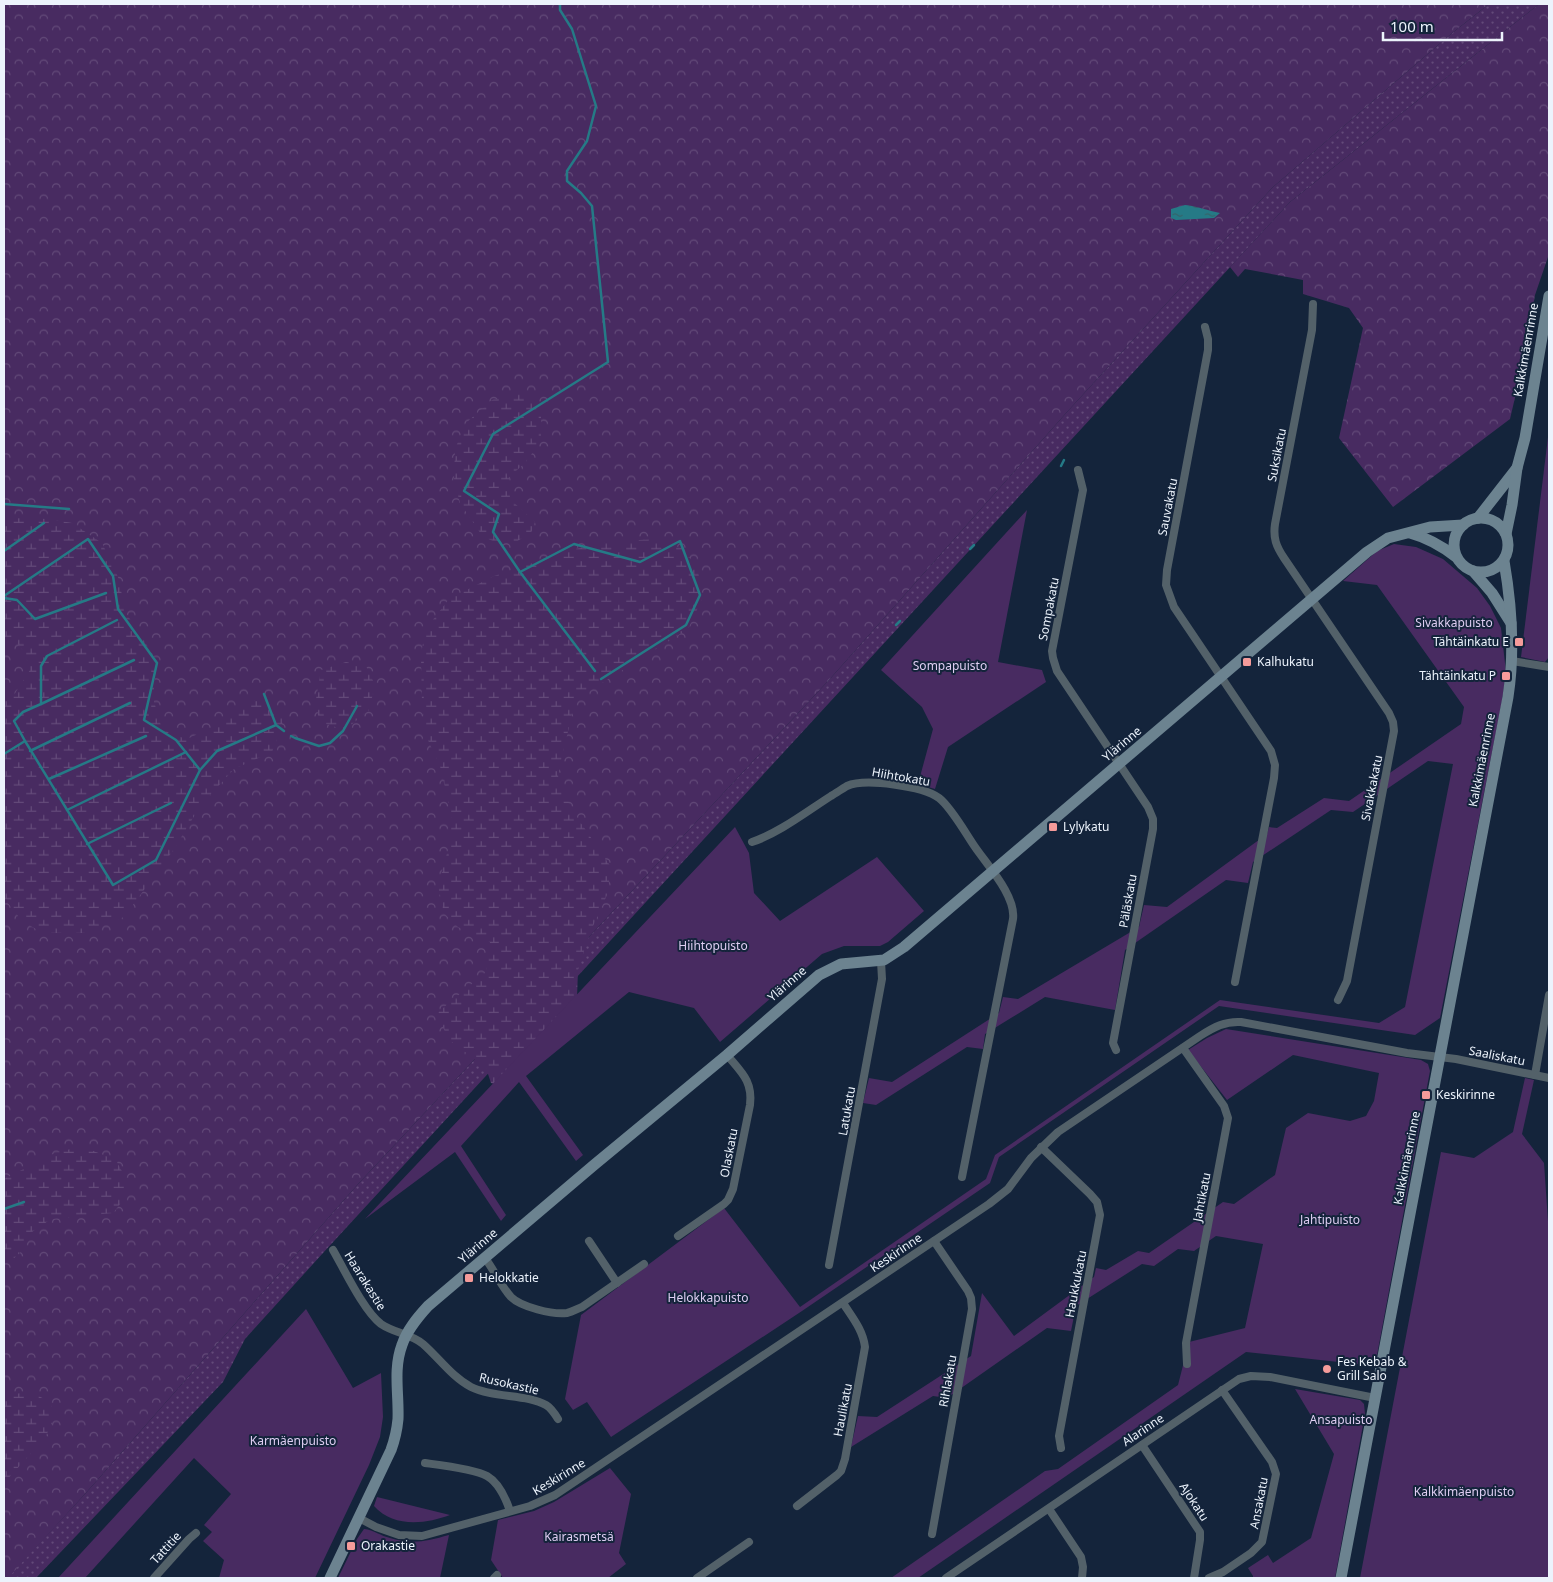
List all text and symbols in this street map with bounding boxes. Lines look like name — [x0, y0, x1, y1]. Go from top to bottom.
scale bar — [1383, 10, 1502, 42]
text: 100 m — [1390, 16, 1434, 36]
street label: Kalkkimäenrinne — [1509, 301, 1542, 398]
street label: Suksikatu — [1263, 427, 1290, 483]
street label: Sauvakatu — [1154, 477, 1181, 537]
street label: Sompakatu — [1034, 576, 1063, 642]
park label: Sivakkapuisto — [1415, 614, 1493, 631]
place label: Tähtäinkatu E — [1433, 633, 1509, 650]
marker: Tähtäinkatu E — [1513, 636, 1525, 648]
place label: Kalhukatu — [1257, 653, 1314, 670]
marker: Kalhukatu — [1241, 656, 1253, 668]
park label: Sompapuisto — [913, 657, 987, 674]
place label: Tähtäinkatu P — [1419, 667, 1496, 684]
marker: Tähtäinkatu P — [1500, 670, 1512, 682]
street label: Kalkkimäenrinne — [1464, 711, 1499, 808]
street label: Ylärinne — [1098, 722, 1145, 765]
street label: Sivakkakatu — [1357, 753, 1386, 822]
street label: Hiihtokatu — [871, 763, 932, 790]
place label: Lylykatu — [1063, 818, 1110, 835]
marker: Lylykatu — [1047, 821, 1059, 833]
street label: Päläskatu — [1114, 873, 1141, 929]
park label: Hiihtopuisto — [678, 937, 748, 954]
street label: Ylärinne — [764, 962, 810, 1005]
street label: Saaliskatu — [1468, 1042, 1527, 1069]
street label: Latukatu — [834, 1085, 859, 1137]
place label: Keskirinne — [1436, 1086, 1495, 1103]
marker: Keskirinne — [1420, 1089, 1432, 1101]
street label: Kalkkimäenrinne — [1389, 1109, 1424, 1206]
street label: Olaskatu — [715, 1127, 742, 1179]
street label: Jahtikatu — [1188, 1171, 1215, 1224]
park label: Jahtipuisto — [1299, 1211, 1360, 1228]
street label: Ylärinne — [454, 1224, 501, 1267]
street label: Keskirinne — [866, 1229, 925, 1276]
street label: Haarakastie — [340, 1248, 390, 1314]
street label: Haukkukatu — [1061, 1249, 1090, 1319]
place label: Helokkatie — [479, 1269, 539, 1286]
marker: Helokkatie — [463, 1272, 475, 1284]
park label: Helokkapuisto — [668, 1289, 748, 1306]
street label: Rihlakatu — [935, 1353, 960, 1408]
place label: Fes Kebab & Grill Salo — [1337, 1353, 1407, 1384]
marker: Fes Kebab & Grill Salo — [1321, 1363, 1333, 1375]
street label: Rusokastie — [477, 1368, 541, 1399]
street label: Haulikatu — [829, 1382, 856, 1438]
street label: Alarinne — [1118, 1409, 1167, 1450]
park label: Ansapuisto — [1310, 1411, 1372, 1428]
park label: Karmäenpuisto — [250, 1432, 336, 1449]
street label: Keskirinne — [529, 1454, 589, 1499]
street label: Ansakatu — [1245, 1476, 1272, 1530]
street label: Ajokatu — [1176, 1479, 1213, 1524]
park label: Kalkkimäenpuisto — [1414, 1483, 1514, 1500]
street label: Tattitie — [146, 1528, 185, 1568]
park label: Kairasmetsä — [544, 1528, 614, 1545]
place label: Orakastie — [361, 1537, 415, 1554]
marker: Orakastie — [345, 1540, 357, 1552]

